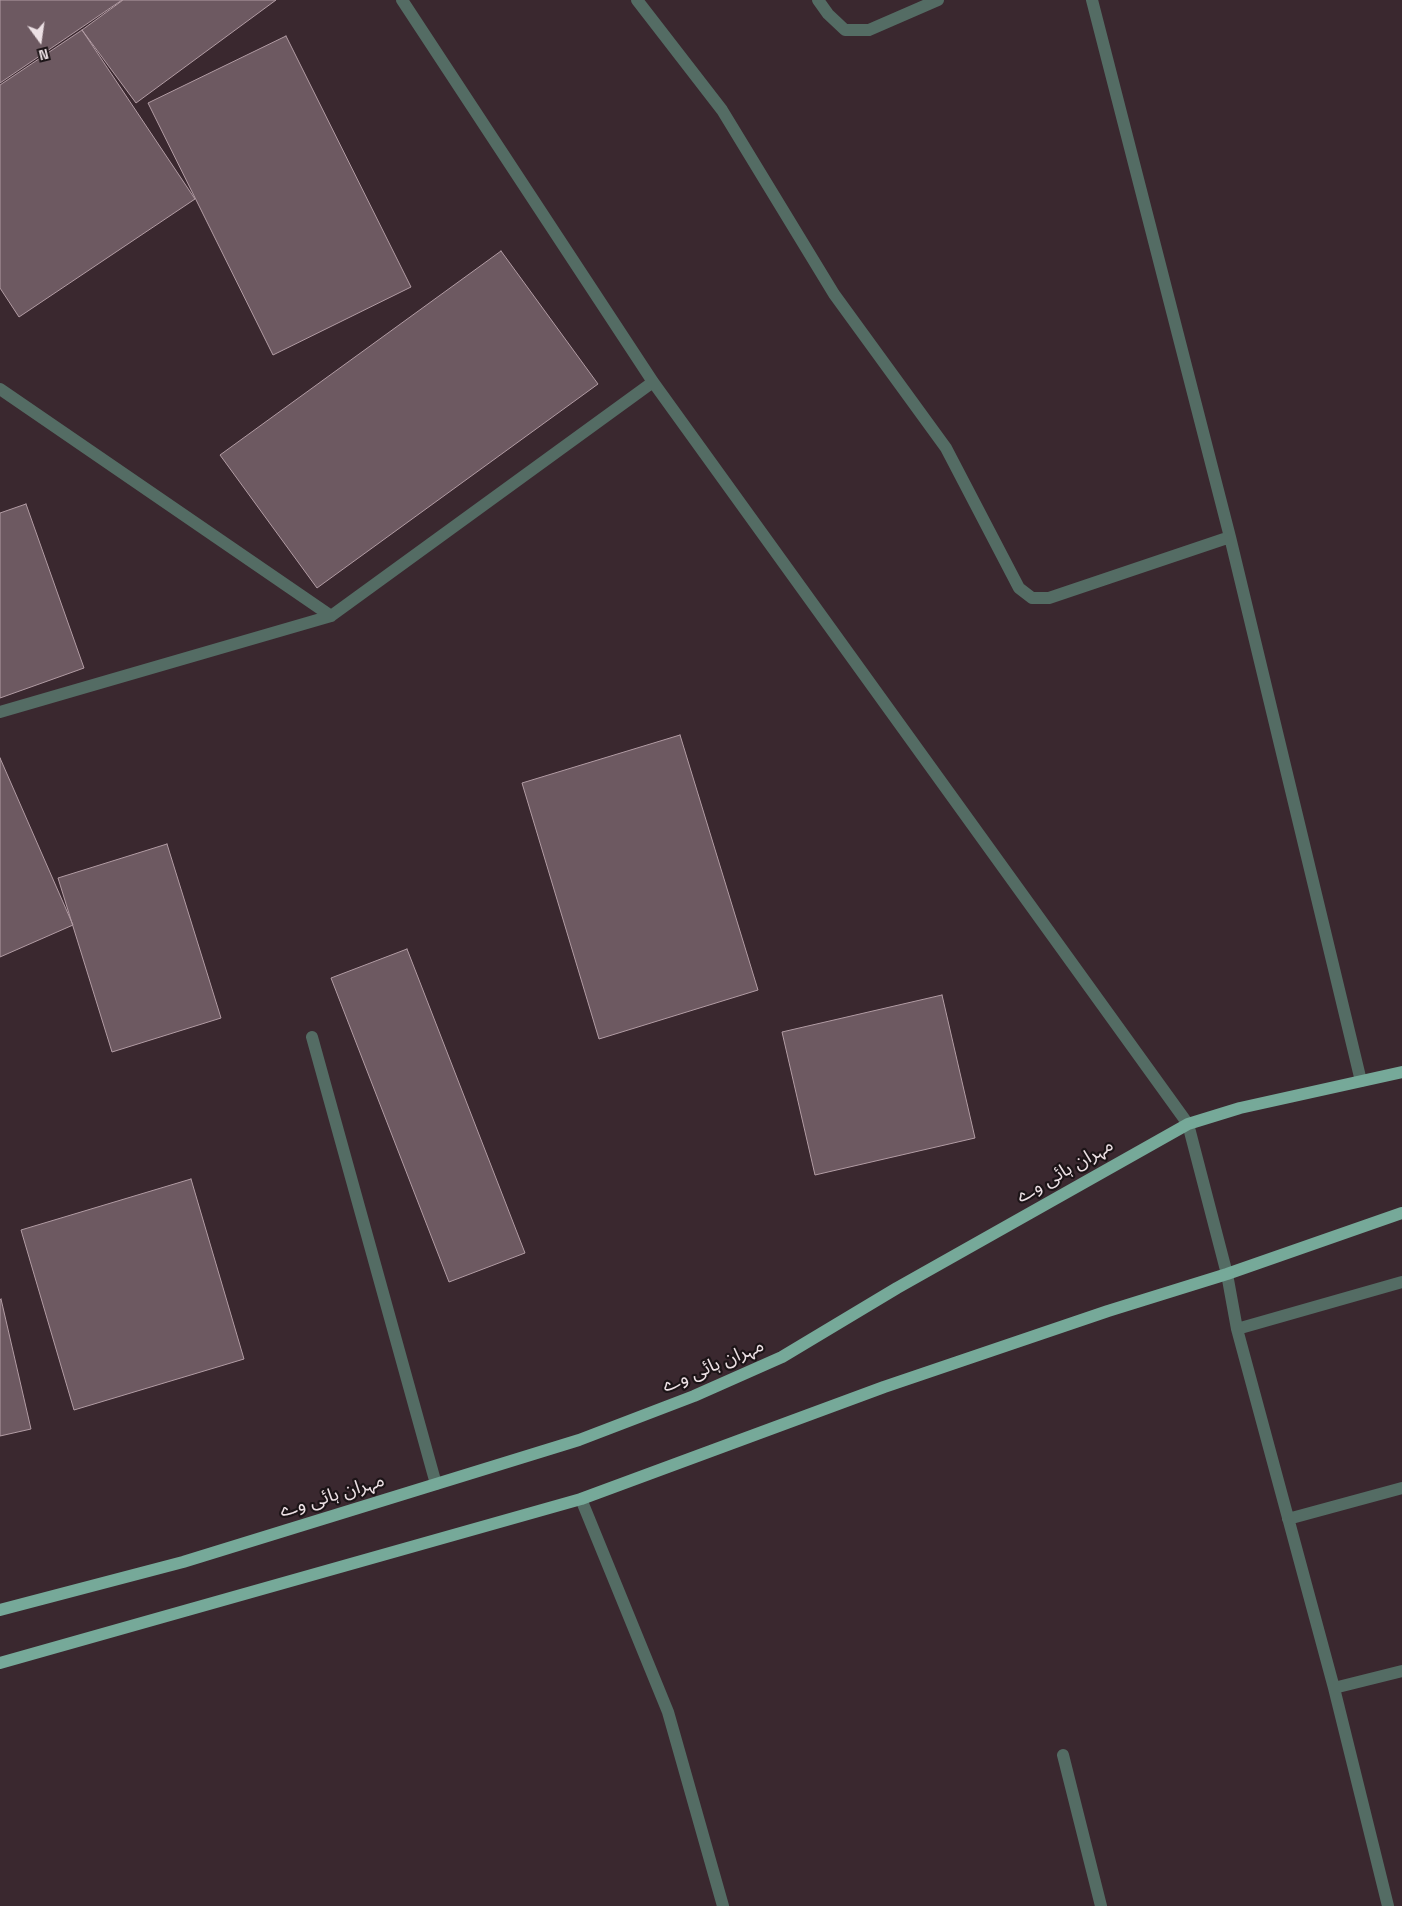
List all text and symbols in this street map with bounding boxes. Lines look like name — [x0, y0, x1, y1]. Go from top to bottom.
north arrow — [15, 15, 65, 65]
text: N — [37, 45, 50, 64]
street label: مہران ہائی وے — [1012, 1134, 1118, 1208]
street label: مہران ہائی وے — [658, 1334, 768, 1398]
street label: مہران ہائی وے — [277, 1469, 387, 1523]

